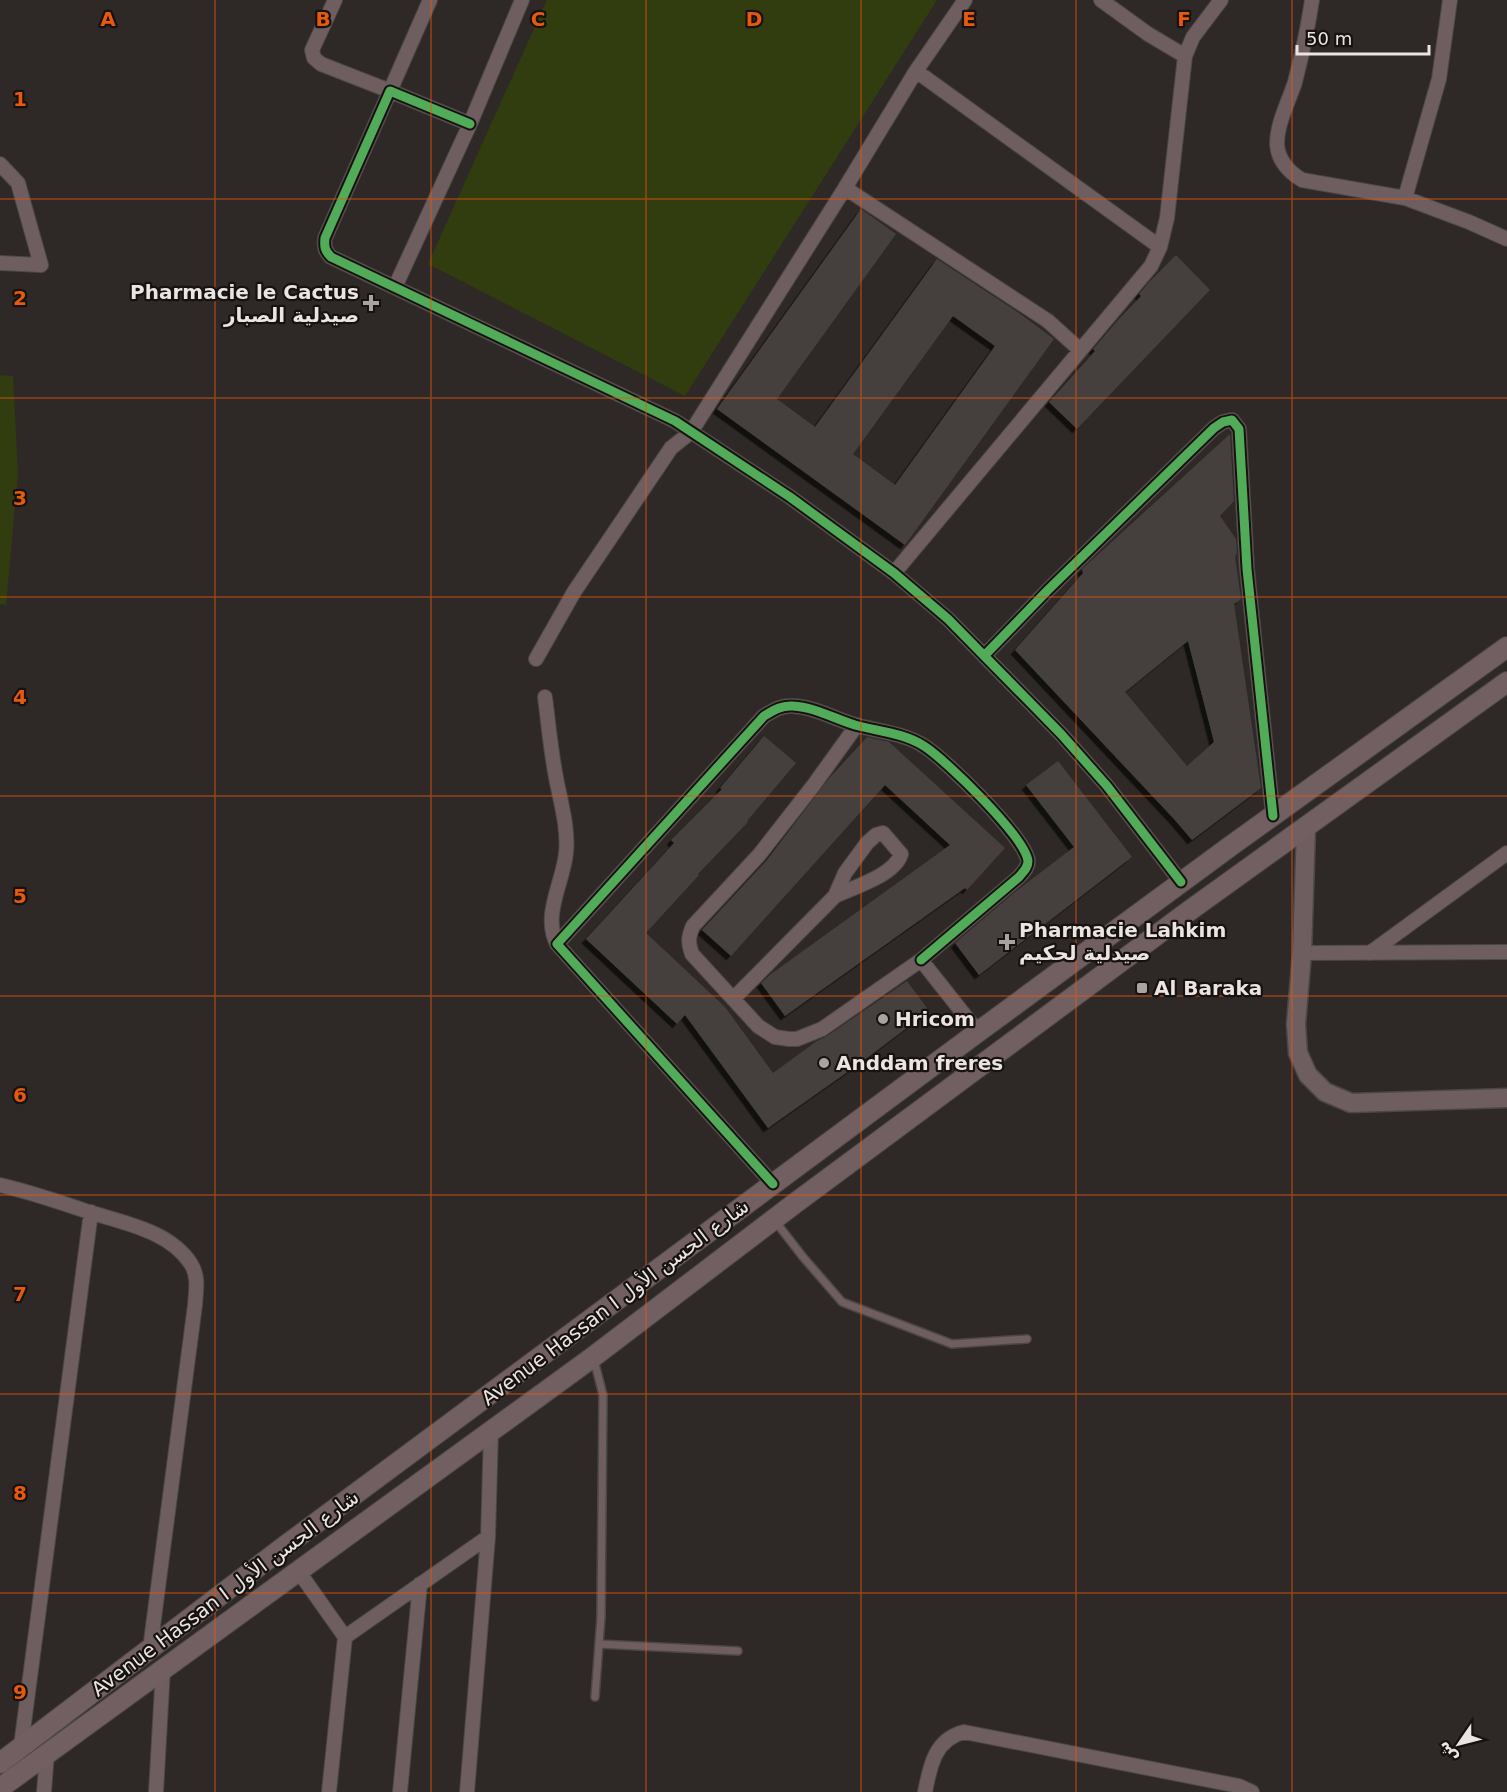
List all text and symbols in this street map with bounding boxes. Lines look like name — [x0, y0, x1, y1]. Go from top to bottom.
text: A — [100, 7, 116, 31]
text: B — [315, 7, 331, 31]
text: C — [531, 7, 545, 31]
text: D — [746, 7, 762, 31]
text: E — [962, 7, 976, 31]
text: F — [1177, 7, 1191, 31]
scale bar — [1297, 18, 1429, 56]
text: 50 m — [1306, 28, 1352, 49]
text: 1 — [13, 87, 27, 111]
place label: Pharmacie le Cactus صيدلية الصبار — [130, 280, 359, 327]
text: 2 — [13, 286, 27, 310]
marker: Pharmacie le Cactus صيدلية الصبار — [364, 296, 378, 310]
text: 3 — [13, 486, 27, 510]
text: 4 — [13, 685, 27, 709]
text: 5 — [13, 884, 27, 908]
place label: Pharmacie Lahkim صيدلية لحكيم — [1019, 918, 1226, 965]
marker: Pharmacie Lahkim صيدلية لحكيم — [1000, 935, 1014, 949]
place label: Al Baraka — [1154, 976, 1262, 1000]
marker: Al Baraka — [1135, 981, 1149, 995]
place label: Hricom — [895, 1007, 975, 1031]
marker: Hricom — [876, 1012, 890, 1026]
place label: Anddam freres — [836, 1051, 1003, 1075]
marker: Anddam freres — [817, 1056, 831, 1070]
text: 6 — [13, 1083, 27, 1107]
street label: Avenue Hassan I شارع الحسن الأول — [477, 1194, 753, 1410]
text: 7 — [13, 1282, 27, 1306]
text: 8 — [13, 1481, 27, 1505]
street label: Avenue Hassan I شارع الحسن الأول — [87, 1485, 363, 1701]
text: 9 — [13, 1680, 27, 1704]
north arrow — [1429, 1714, 1489, 1774]
text: ش — [1433, 1738, 1461, 1767]

